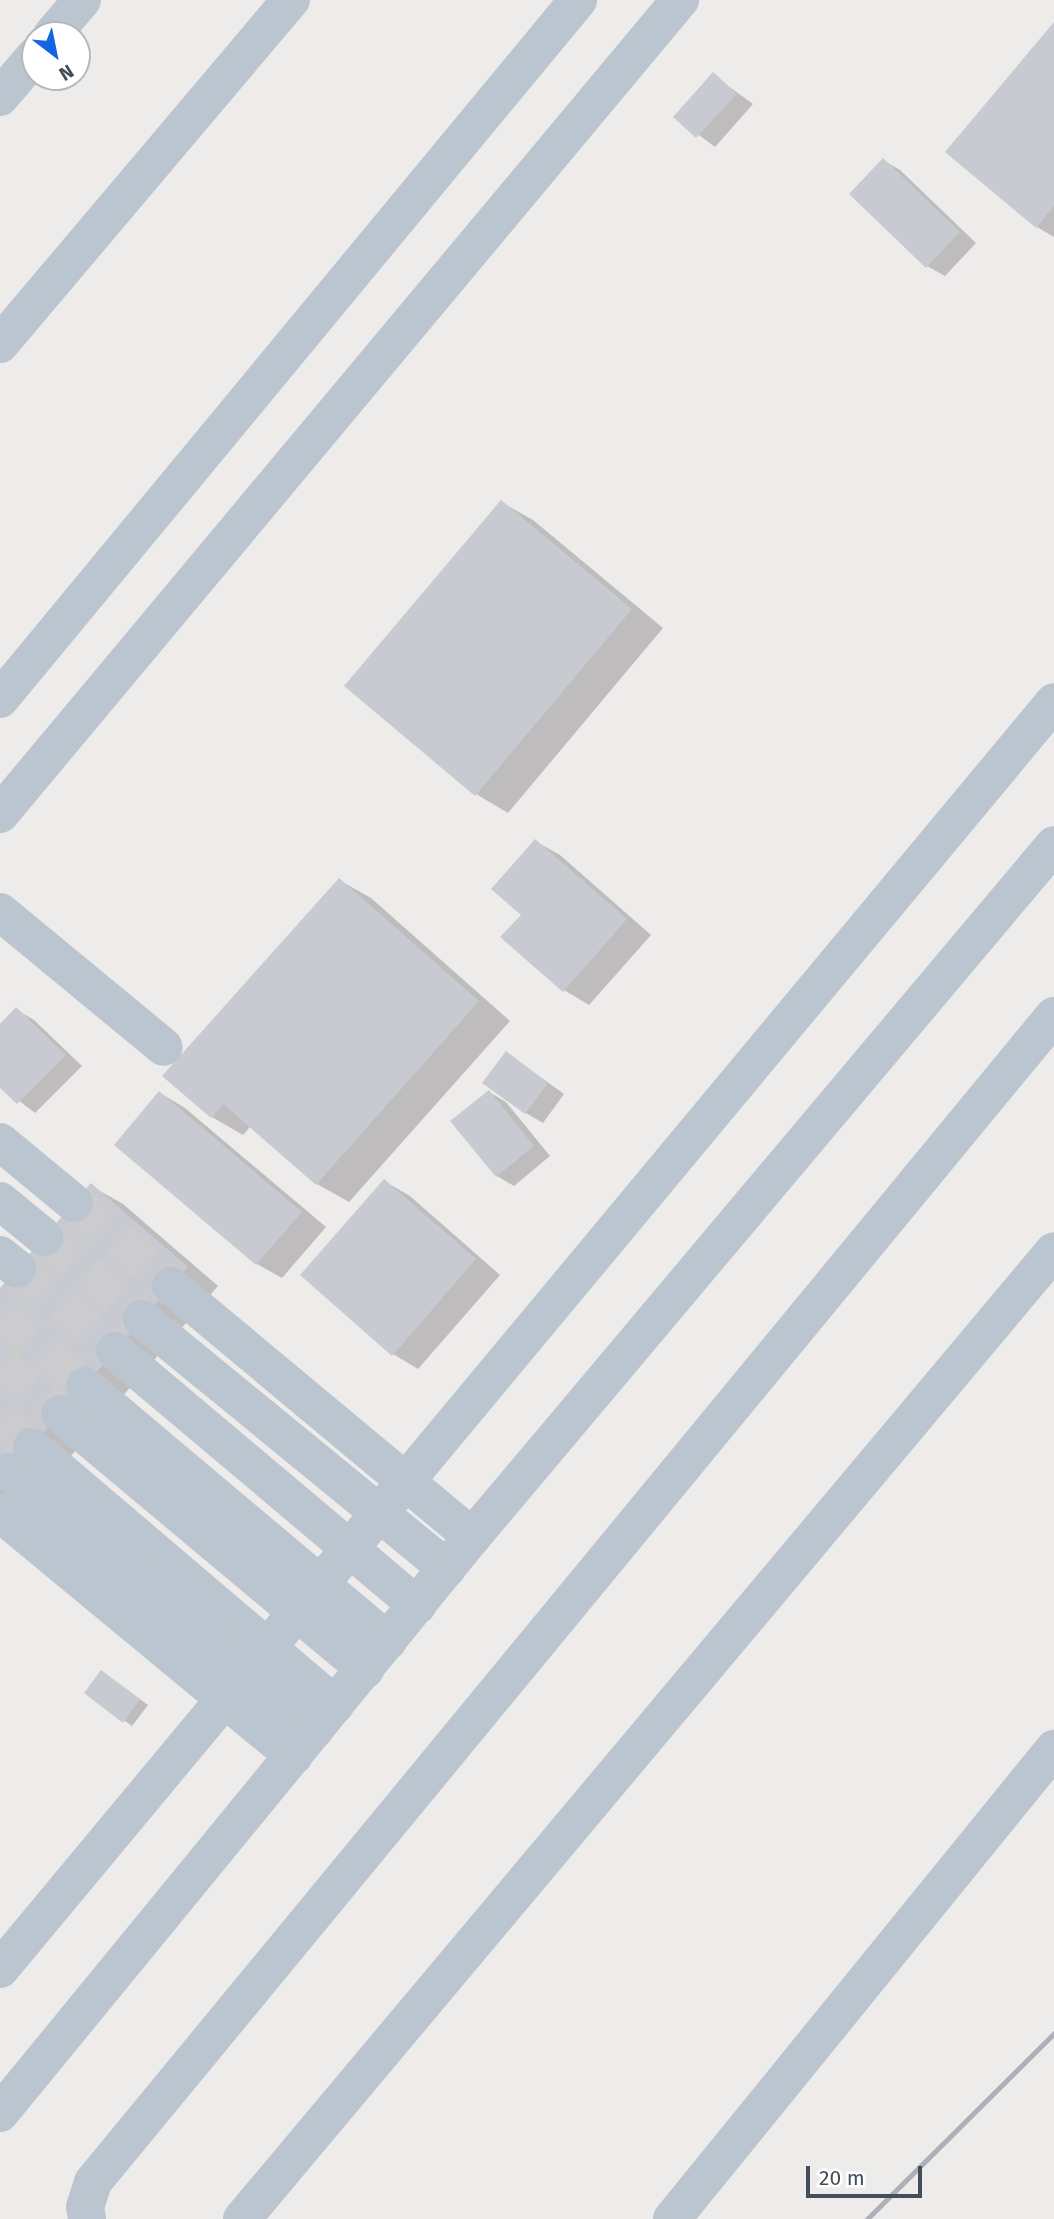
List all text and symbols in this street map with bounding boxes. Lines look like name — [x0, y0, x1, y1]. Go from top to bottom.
north arrow — [21, 21, 91, 91]
text: N — [55, 59, 78, 86]
scale bar — [809, 2152, 925, 2196]
text: 20 m — [819, 2165, 865, 2191]

